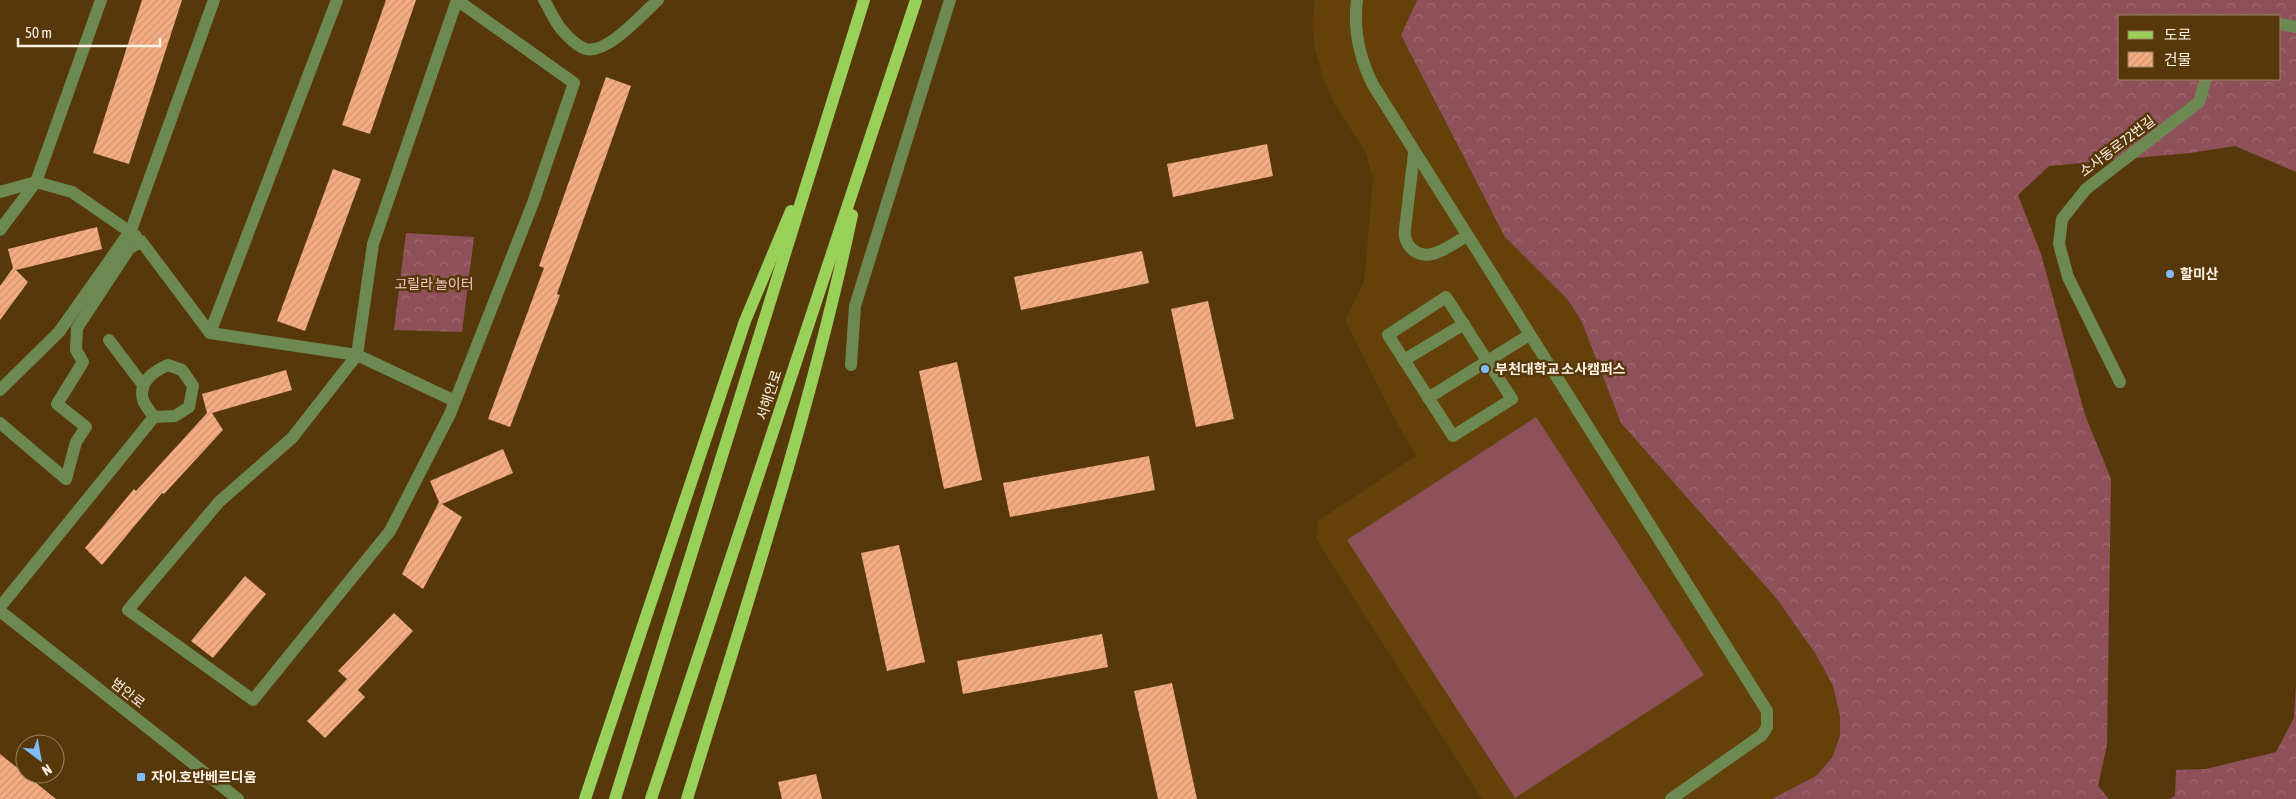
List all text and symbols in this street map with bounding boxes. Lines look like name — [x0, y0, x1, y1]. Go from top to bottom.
scale bar — [18, 15, 160, 47]
legend — [2118, 15, 2281, 80]
text: 50 m — [25, 24, 52, 41]
text: 도로 — [2164, 26, 2192, 43]
text: 건물 — [2164, 51, 2192, 68]
street label: 소사동로72번길 — [2076, 112, 2158, 180]
place label: 할미산 — [2180, 266, 2219, 282]
marker: 할미산 — [2164, 268, 2176, 280]
park label: 고릴라 놀이터 — [394, 276, 474, 292]
place label: 부천대학교 소사캠퍼스 — [1495, 361, 1626, 377]
marker: 부천대학교 소사캠퍼스 — [1479, 363, 1491, 375]
street label: 서해안로 — [753, 368, 785, 422]
street label: 범안로 — [108, 675, 148, 711]
north arrow — [15, 734, 65, 784]
text: N — [39, 761, 55, 779]
place label: 자이.호반베르디움 — [151, 769, 257, 785]
marker: 자이.호반베르디움 — [135, 771, 147, 783]

